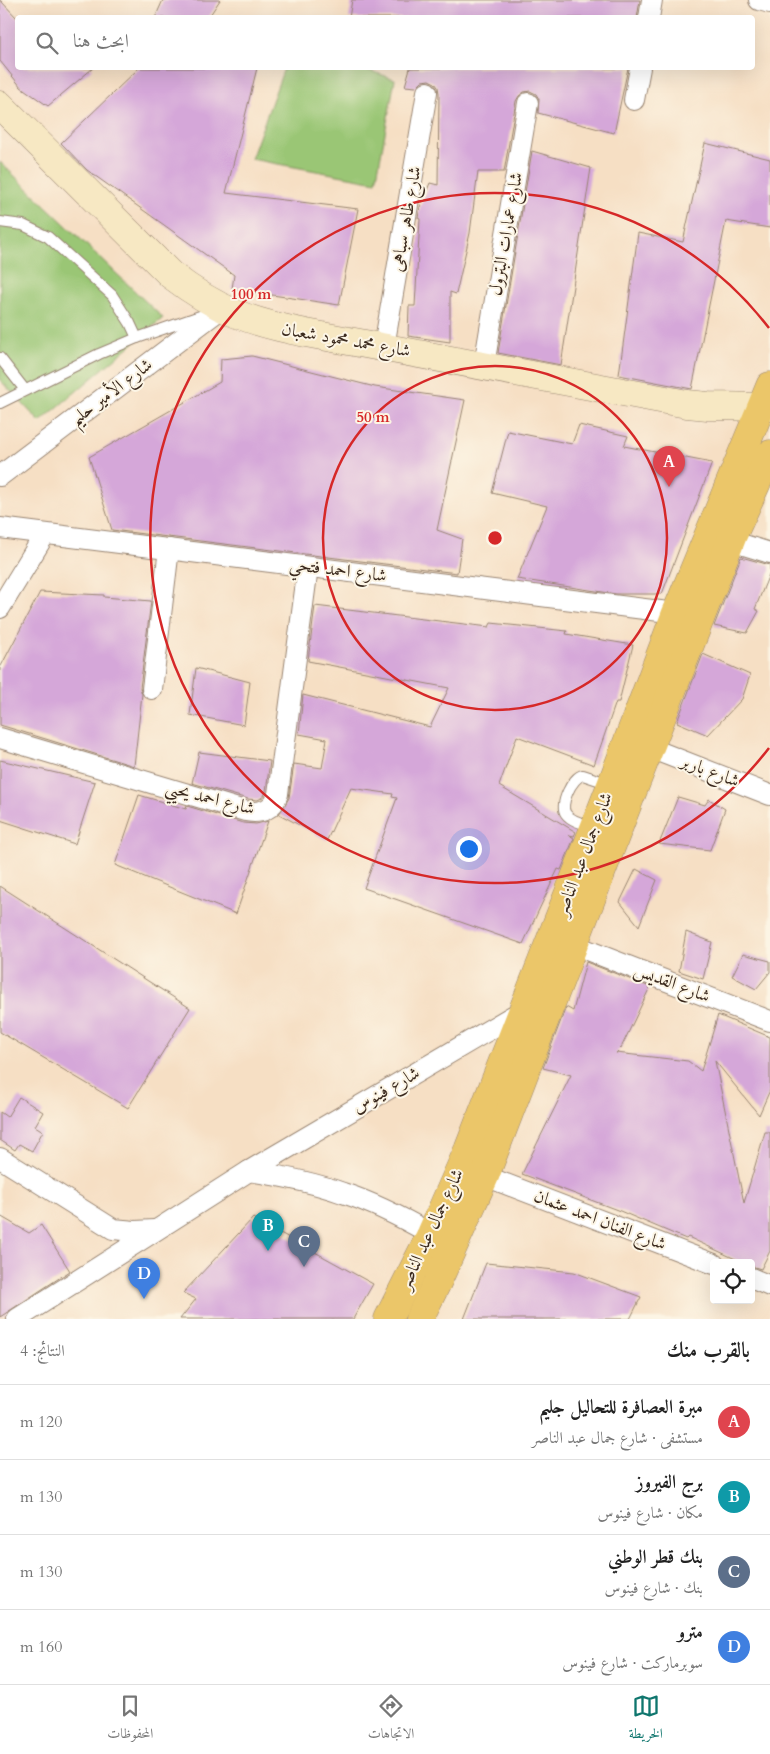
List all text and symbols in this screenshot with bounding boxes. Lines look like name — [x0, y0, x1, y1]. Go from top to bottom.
search box — [15, 15, 755, 70]
text: ابحث هنا — [73, 28, 129, 54]
icon: search — [33, 29, 61, 57]
street label: شارع طاهر سباهى — [384, 164, 430, 274]
street label: شارع عمارات البترول — [483, 170, 531, 298]
text: 100 m — [231, 284, 272, 304]
street label: شارع محمد محمود شعبان — [279, 316, 412, 366]
street label: شارع الأمير حليم — [64, 352, 161, 435]
text: 50 m — [356, 407, 390, 427]
pin: A — [653, 446, 685, 487]
centre of rings — [486, 529, 504, 547]
street label: شارع احمد فتحي — [288, 552, 388, 592]
street label: شارع باربر — [675, 748, 743, 795]
street label: شارع احمد يحيي — [162, 775, 257, 825]
street label: شارع جمال عبد الناصر — [548, 789, 621, 922]
your location — [456, 836, 482, 862]
street label: شارع القديس — [630, 957, 714, 1011]
street label: شارع فينوس — [348, 1061, 425, 1121]
street label: شارع جمال عبد الناصر — [391, 1165, 472, 1296]
street label: شارع الفنان احمد عثمان — [530, 1183, 670, 1259]
pin: B — [252, 1210, 284, 1251]
pin: C — [288, 1226, 320, 1267]
pin: D — [128, 1258, 160, 1299]
map controls — [710, 1259, 755, 1304]
button: locate — [710, 1259, 755, 1304]
text: بالقرب منك — [667, 1336, 750, 1365]
text: النتائج: 4 — [20, 1340, 65, 1362]
text: مبرة العصافرة للتحاليل جليم — [539, 1394, 703, 1420]
text: 120 m — [20, 1411, 62, 1433]
text: A — [728, 1411, 740, 1433]
text: مستشفى · شارع جمال عبد الناصر — [532, 1427, 703, 1449]
text: برج الفيروز — [636, 1469, 703, 1495]
text: 130 m — [20, 1486, 62, 1508]
text: B — [728, 1486, 740, 1508]
text: مكان · شارع فينوس — [598, 1502, 703, 1524]
text: بنك قطر الوطني — [608, 1544, 703, 1570]
text: 130 m — [20, 1561, 62, 1583]
text: C — [728, 1561, 740, 1583]
text: بنك · شارع فينوس — [605, 1577, 703, 1599]
text: مترو — [678, 1619, 703, 1645]
text: 160 m — [20, 1636, 62, 1658]
text: D — [727, 1636, 741, 1658]
text: سوبرماركت · شارع فينوس — [562, 1652, 703, 1674]
tab: المحفوظات — [107, 1692, 153, 1747]
tab: الاتجاهات — [368, 1692, 414, 1747]
tab: الخريطة — [629, 1692, 663, 1747]

